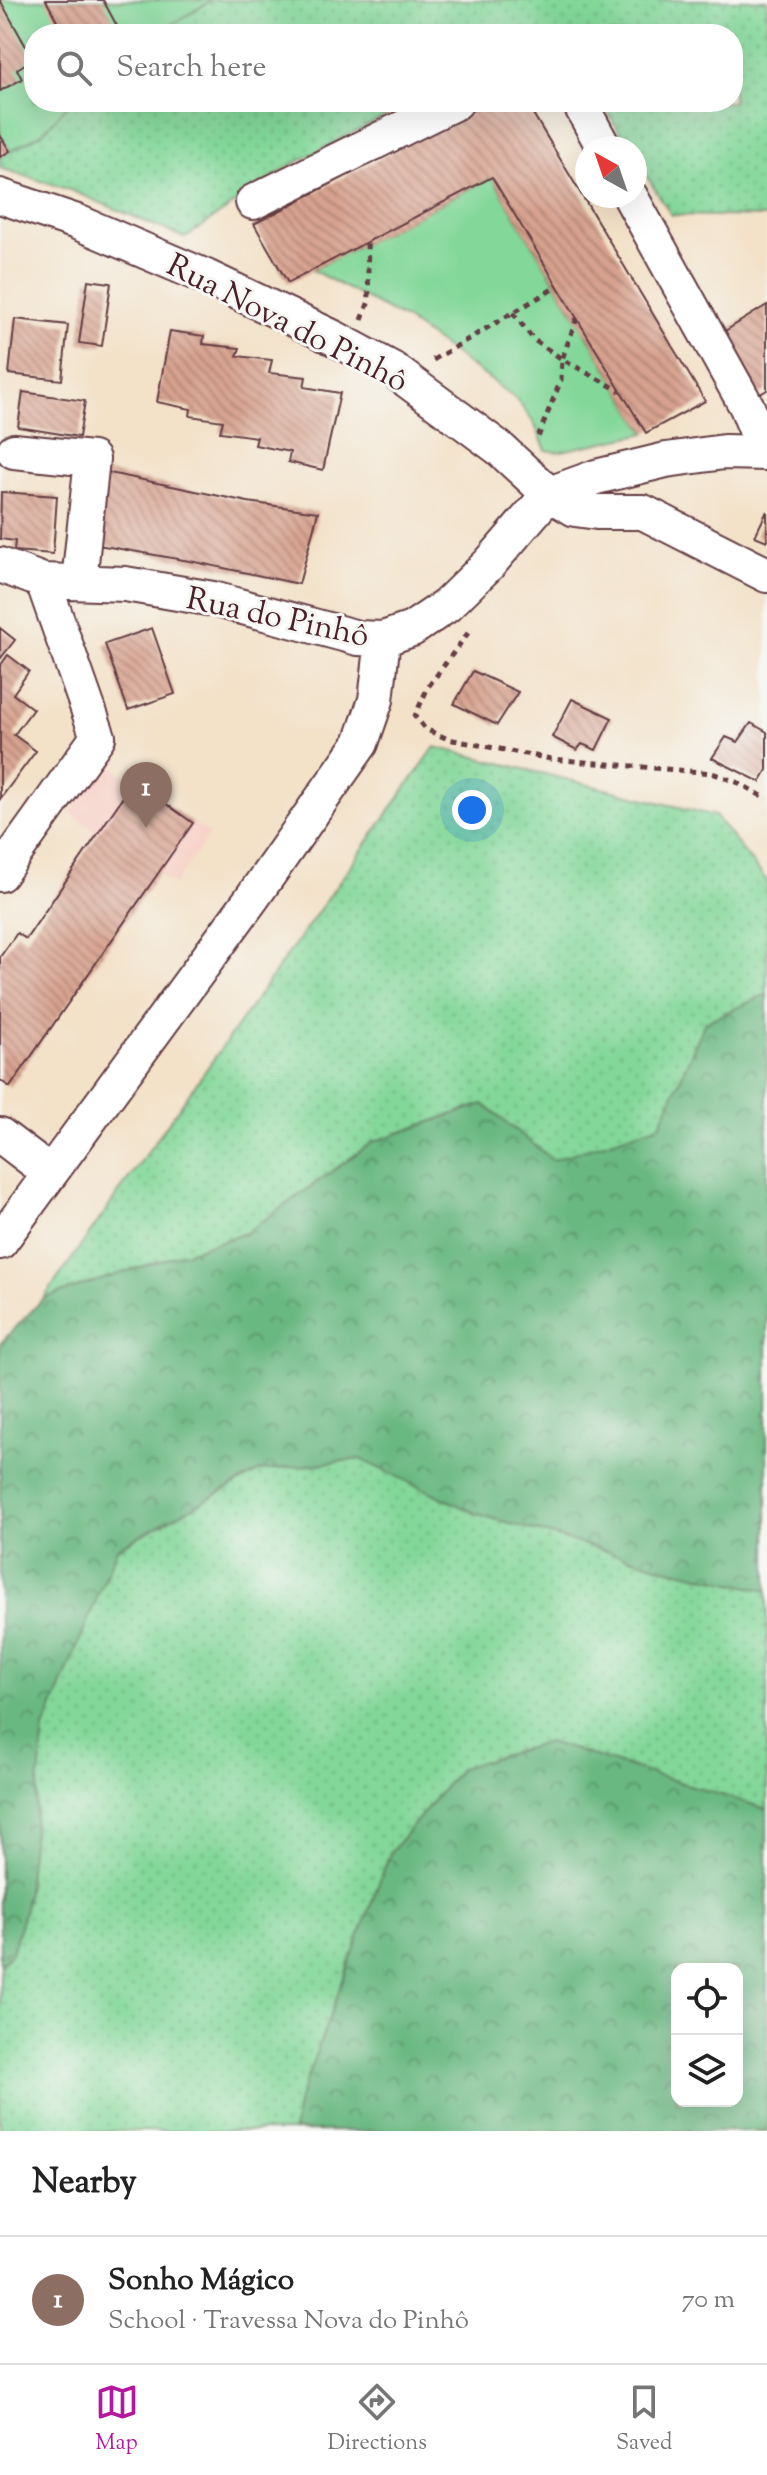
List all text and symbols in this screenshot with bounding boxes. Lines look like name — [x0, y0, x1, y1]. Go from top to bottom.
search box — [24, 24, 743, 112]
icon: search — [52, 46, 96, 90]
text: Search here — [116, 47, 266, 90]
north arrow — [575, 136, 647, 208]
street label: Rua Nova do Pinhô — [158, 244, 415, 405]
street label: Rua do Pinhô — [182, 577, 373, 661]
pin: 1 — [120, 762, 172, 828]
your location — [452, 790, 492, 830]
map controls — [671, 1963, 743, 2107]
button: locate — [671, 1963, 743, 2035]
button: layers — [671, 2035, 743, 2107]
text: Nearby — [32, 2159, 137, 2208]
text: Sonho Mágico — [108, 2260, 294, 2303]
text: 1 — [54, 2282, 62, 2319]
text: 70 m — [682, 2282, 735, 2319]
text: School · Travessa Nova do Pinhô — [108, 2303, 469, 2340]
tab: Map — [95, 2380, 139, 2460]
tab: Directions — [328, 2380, 427, 2460]
tab: Saved — [616, 2380, 672, 2460]

